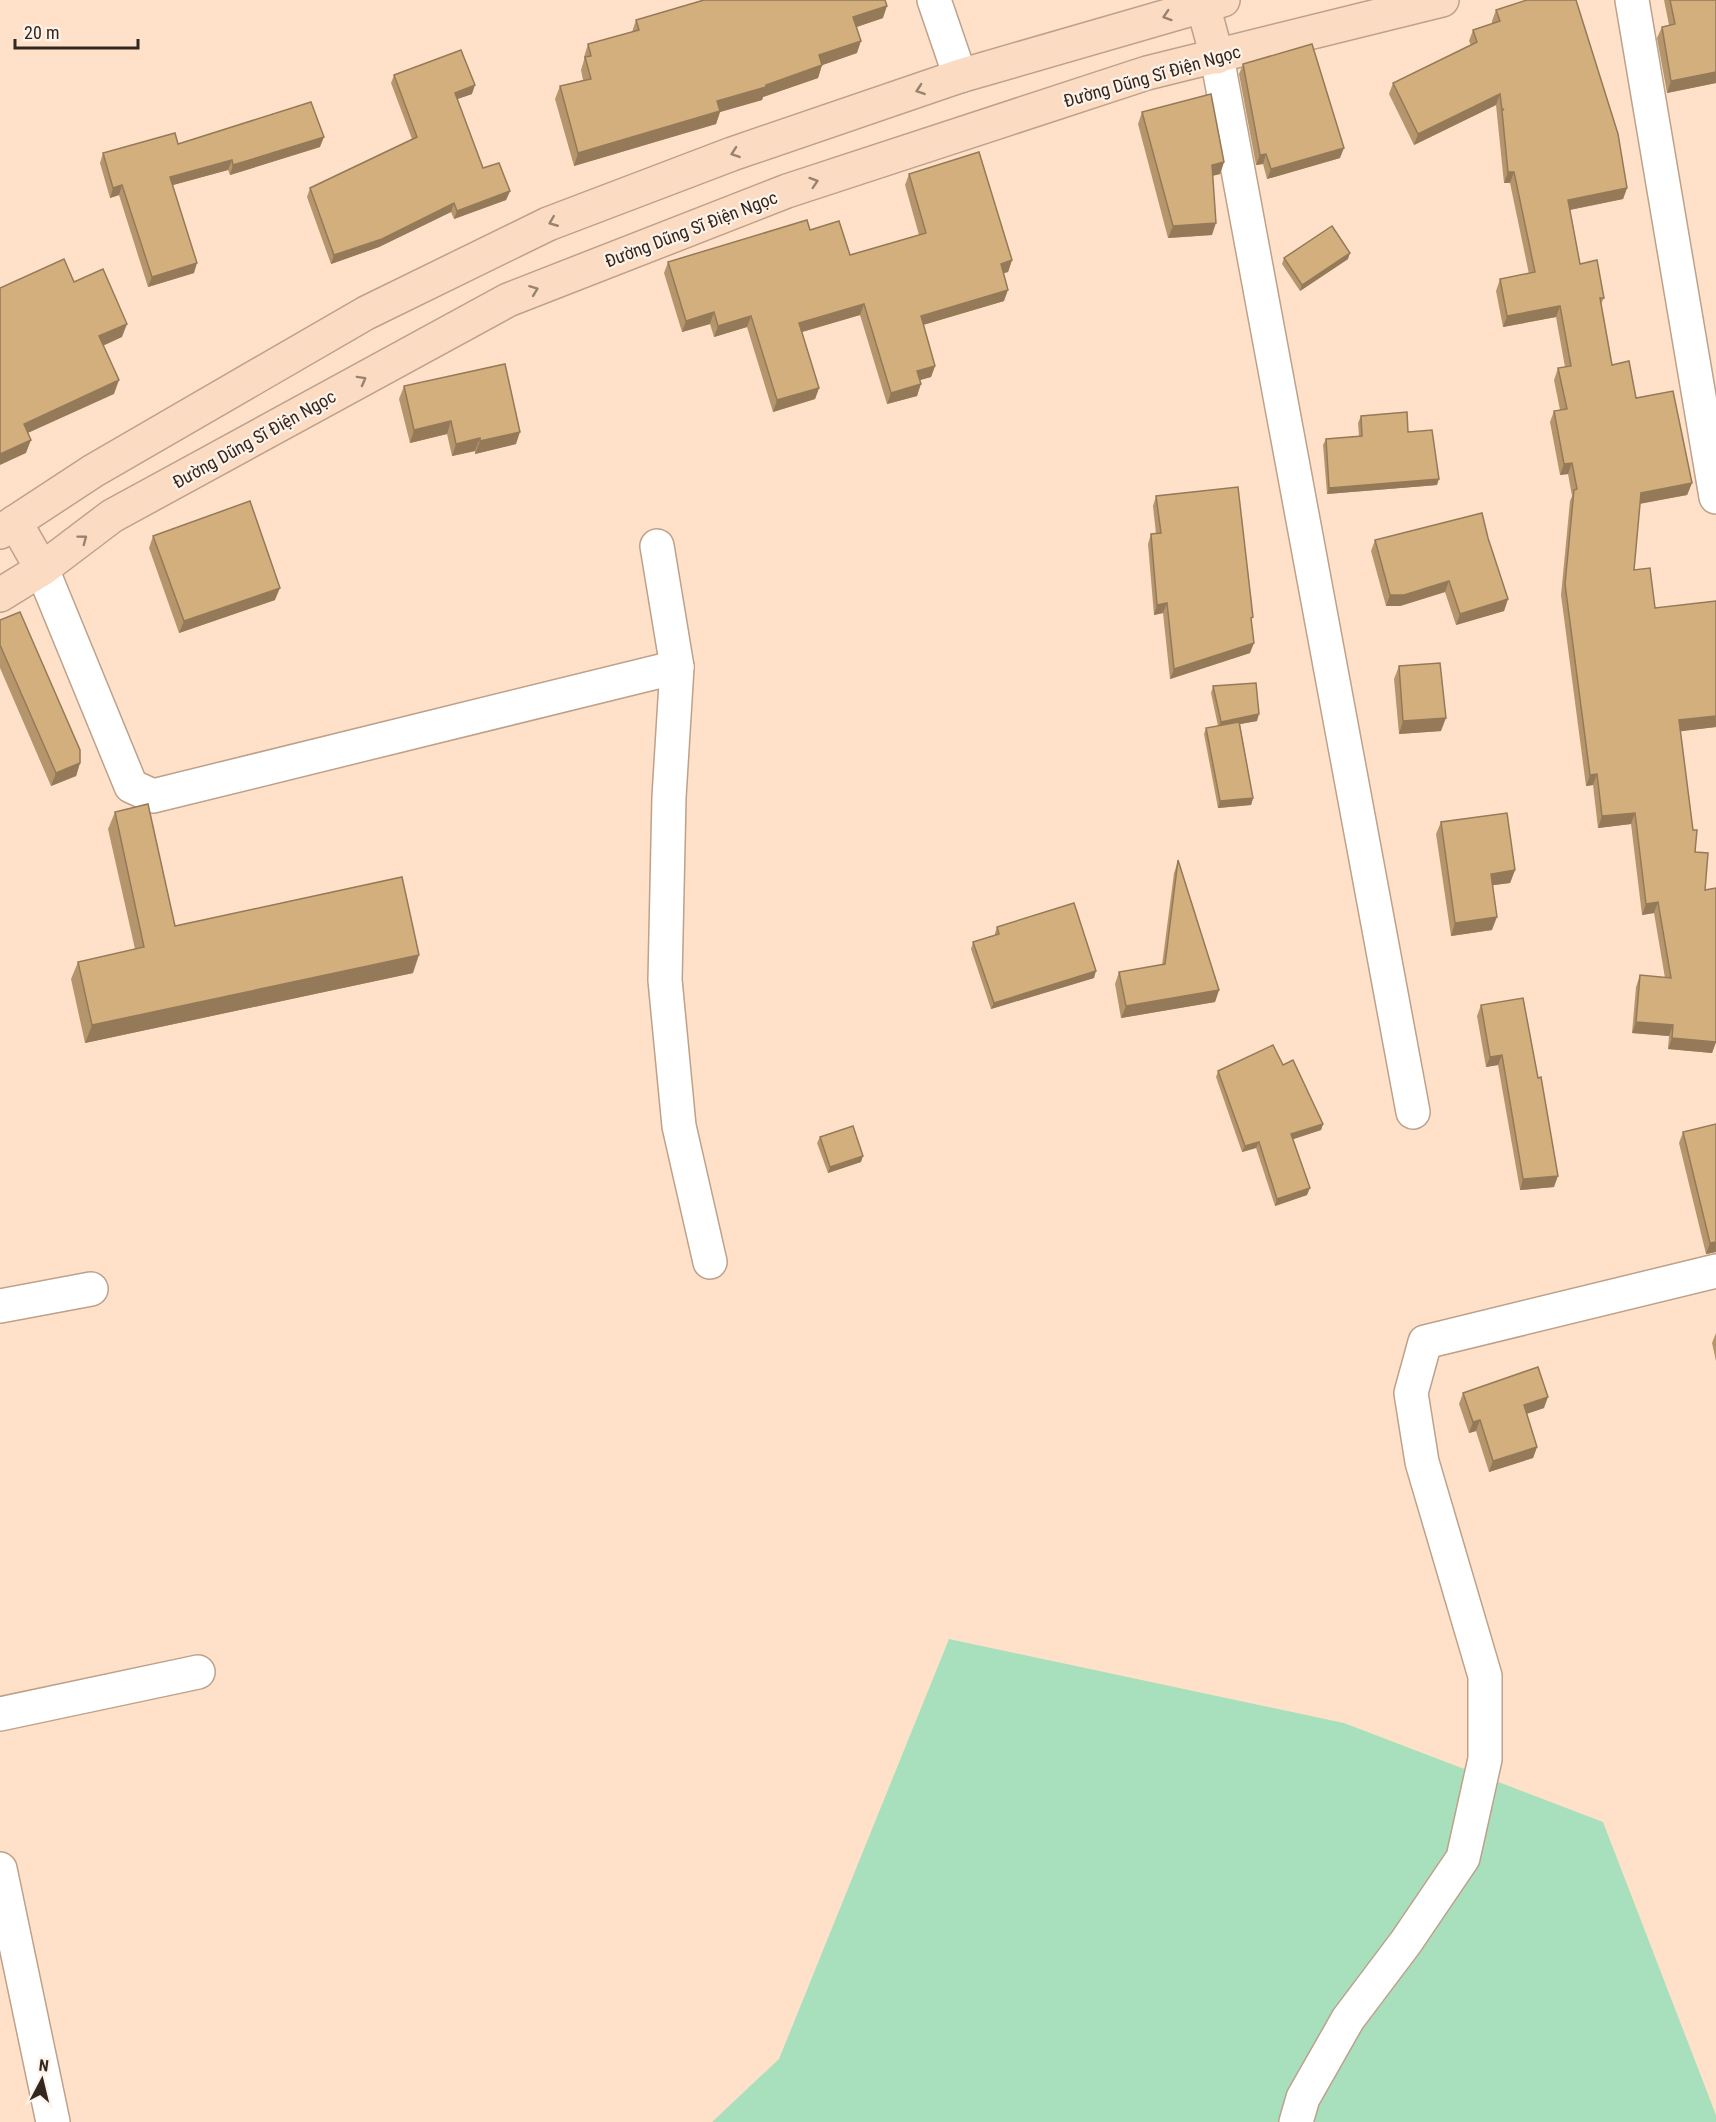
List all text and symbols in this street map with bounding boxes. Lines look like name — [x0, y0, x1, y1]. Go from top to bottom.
one-way arrow — [1162, 9, 1173, 22]
scale bar — [15, 12, 138, 50]
text: 20 m — [24, 22, 59, 43]
street label: Đường Dũng Sĩ Điện Ngọc — [1061, 41, 1243, 111]
one-way arrow — [915, 82, 926, 95]
one-way arrow — [730, 145, 741, 158]
one-way arrow — [808, 177, 819, 189]
street label: Đường Dũng Sĩ Điện Ngọc — [602, 186, 780, 272]
one-way arrow — [549, 215, 560, 227]
one-way arrow — [528, 285, 539, 297]
one-way arrow — [355, 376, 366, 387]
street label: Đường Dũng Sĩ Điện Ngọc — [169, 385, 339, 493]
one-way arrow — [76, 535, 87, 546]
north arrow — [12, 2050, 72, 2110]
text: N — [38, 2056, 50, 2076]

